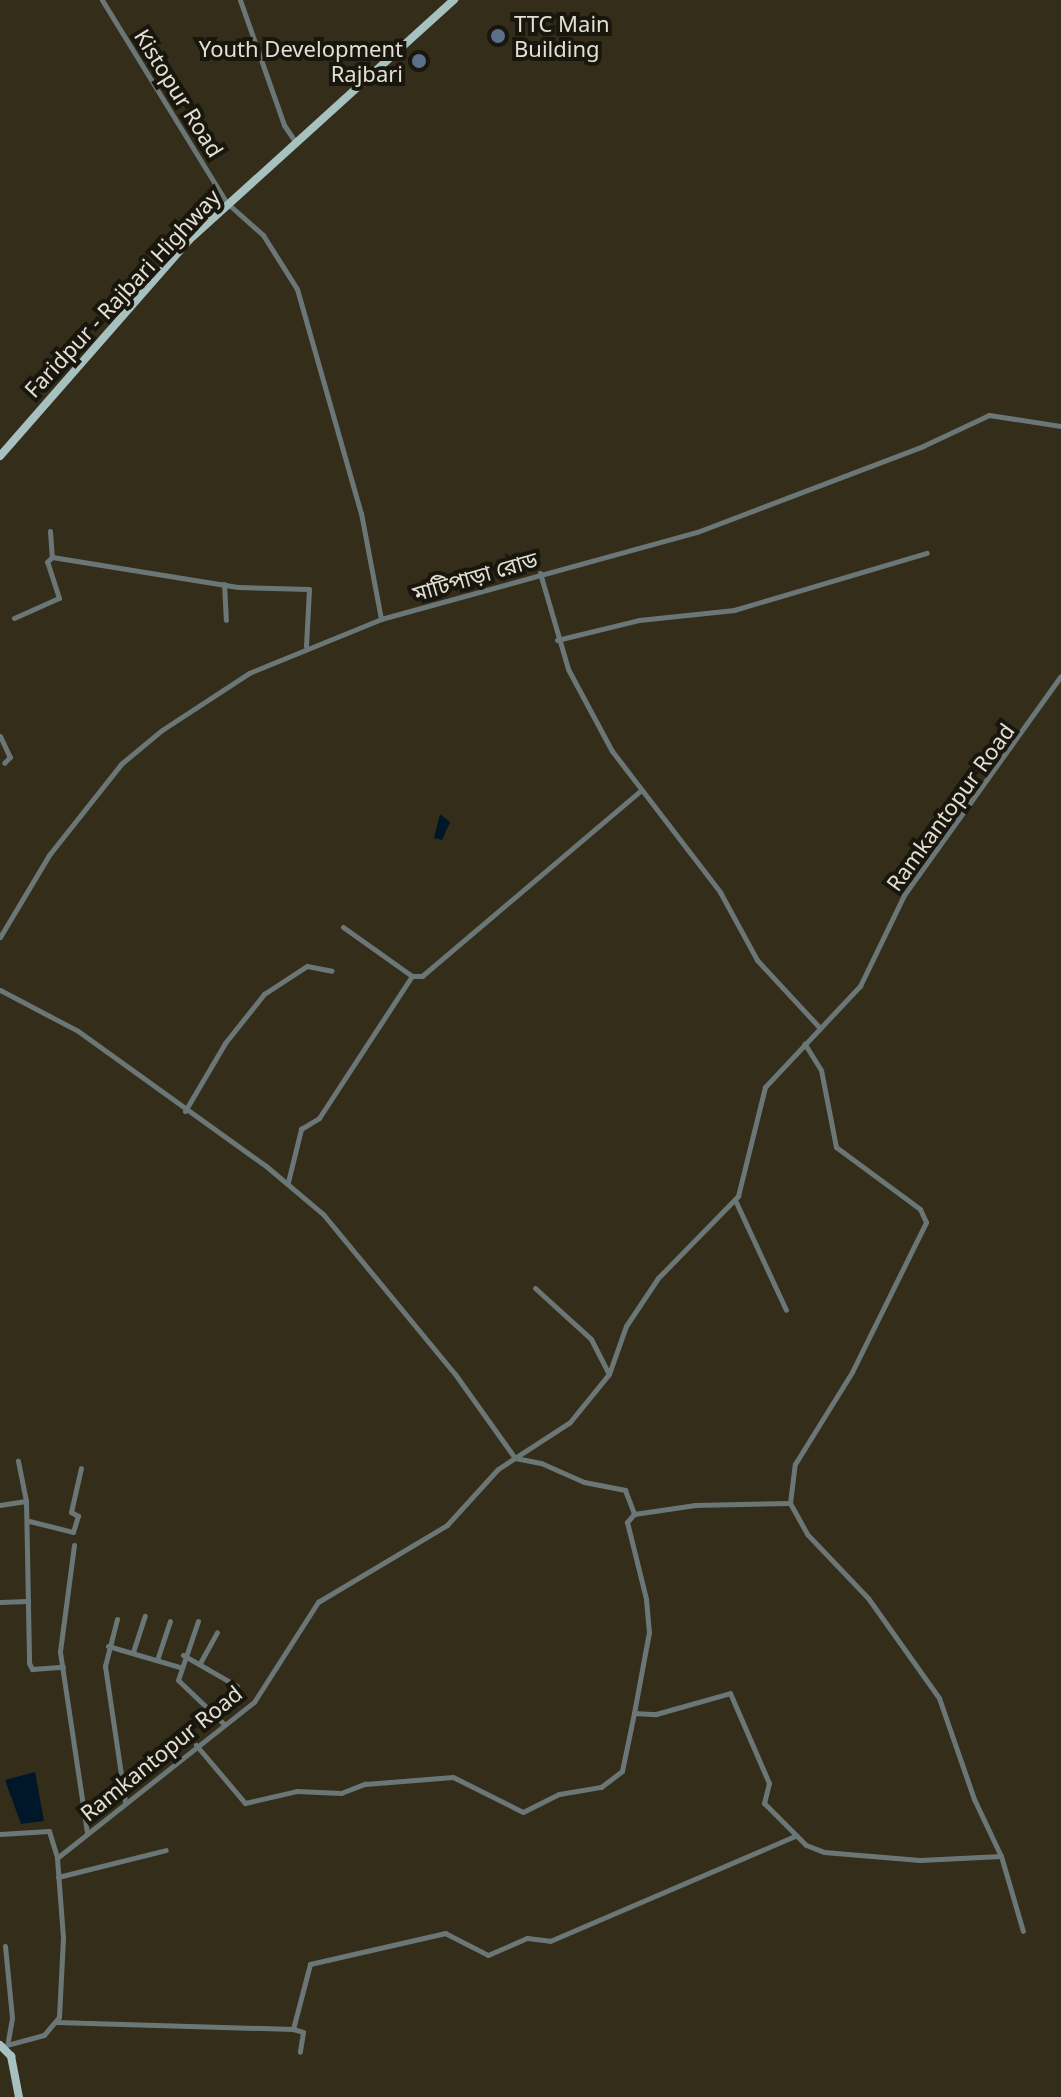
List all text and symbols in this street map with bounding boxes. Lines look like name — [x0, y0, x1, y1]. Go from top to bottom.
place label: TTC Main Building — [514, 10, 610, 62]
street label: Kistopur Road — [129, 24, 229, 162]
marker: TTC Main Building — [489, 27, 507, 45]
place label: Youth Development Rajbari — [199, 35, 403, 86]
marker: Youth Development Rajbari — [410, 52, 428, 70]
street label: Faridpur - Rajbari Highway — [19, 184, 225, 402]
street label: মাটিপাড়া রোড — [410, 546, 540, 606]
street label: Ramkantopur Road — [880, 718, 1020, 896]
street label: Ramkantopur Road — [75, 1680, 247, 1826]

